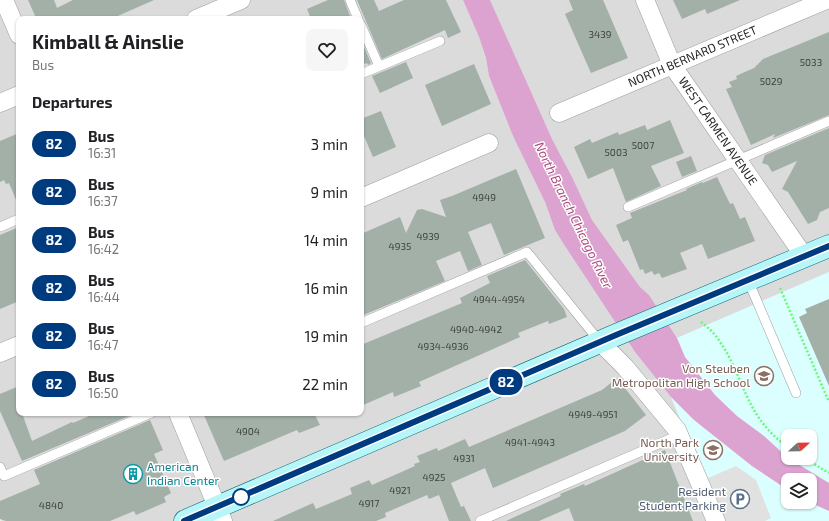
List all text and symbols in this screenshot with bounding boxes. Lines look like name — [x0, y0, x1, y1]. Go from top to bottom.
street label: NORTH BERNARD STREET — [626, 22, 759, 89]
house number: 3439 — [589, 28, 612, 40]
button: heart — [306, 29, 348, 71]
text: Kimball & Ainslie — [32, 30, 184, 53]
house number: 5033 — [800, 56, 822, 68]
text: Bus — [32, 57, 54, 73]
street label: WEST CARMEN AVENUE — [676, 74, 761, 188]
house number: 5029 — [760, 75, 783, 87]
text: Departures — [32, 93, 112, 111]
text: Bus — [88, 127, 114, 145]
text: 82 — [46, 135, 62, 152]
text: 3 min — [311, 135, 348, 153]
water label: North Branch Chicago River — [531, 139, 617, 292]
house number: 5007 — [632, 139, 654, 151]
text: 16:31 — [88, 145, 116, 161]
house number: 5003 — [605, 146, 627, 158]
text: Bus — [88, 175, 114, 193]
text: 82 — [46, 183, 62, 200]
text: 9 min — [310, 183, 348, 201]
house number: 4949 — [472, 191, 496, 203]
text: 16:37 — [88, 193, 118, 209]
text: Bus — [88, 223, 114, 241]
house number: 4939 — [416, 230, 440, 242]
text: 82 — [46, 231, 62, 248]
text: 14 min — [304, 231, 348, 249]
house number: 4935 — [389, 240, 411, 252]
text: 16:42 — [88, 241, 119, 257]
text: Bus — [88, 271, 114, 289]
text: 82 — [46, 279, 62, 296]
text: 16 min — [305, 279, 348, 297]
text: 16:44 — [88, 289, 120, 305]
house number: 4944-4954 — [473, 293, 525, 305]
text: Bus — [88, 319, 114, 337]
house number: 4940-4942 — [450, 323, 502, 335]
text: 82 — [46, 327, 62, 344]
text: 19 min — [305, 327, 348, 345]
text: 16:47 — [88, 337, 118, 353]
house number: 4934-4936 — [417, 340, 469, 352]
place label: Von Steuben Metropolitan High School — [612, 361, 750, 389]
school or university icon: Von Steuben Metropolitan High School — [753, 365, 775, 387]
text: Bus — [88, 367, 114, 385]
line badge: 82 — [488, 369, 524, 395]
text: 82 — [498, 373, 514, 390]
text: 82 — [46, 375, 62, 392]
text: 22 min — [302, 375, 348, 393]
text: 16:50 — [88, 385, 119, 401]
house number: 4949-4951 — [568, 408, 618, 420]
house number: 4904 — [236, 425, 260, 437]
north arrow — [781, 429, 817, 465]
map controls — [781, 429, 817, 509]
place label: North Park University — [640, 435, 700, 463]
house number: 4941-4943 — [505, 436, 555, 448]
school or university icon: North Park University — [702, 439, 724, 461]
house number: 4931 — [453, 452, 475, 464]
place label: American Indian Center — [147, 459, 219, 487]
building icon: American Indian Center — [122, 463, 144, 485]
house number: 4925 — [423, 471, 445, 483]
button: layers — [781, 473, 817, 509]
house number: 4921 — [389, 484, 411, 496]
place label: Resident Student Parking — [639, 484, 726, 512]
unlabelled marker — [232, 488, 250, 506]
parking icon: Resident Student Parking — [729, 488, 751, 510]
house number: 4917 — [359, 497, 379, 509]
house number: 4840 — [39, 499, 63, 511]

